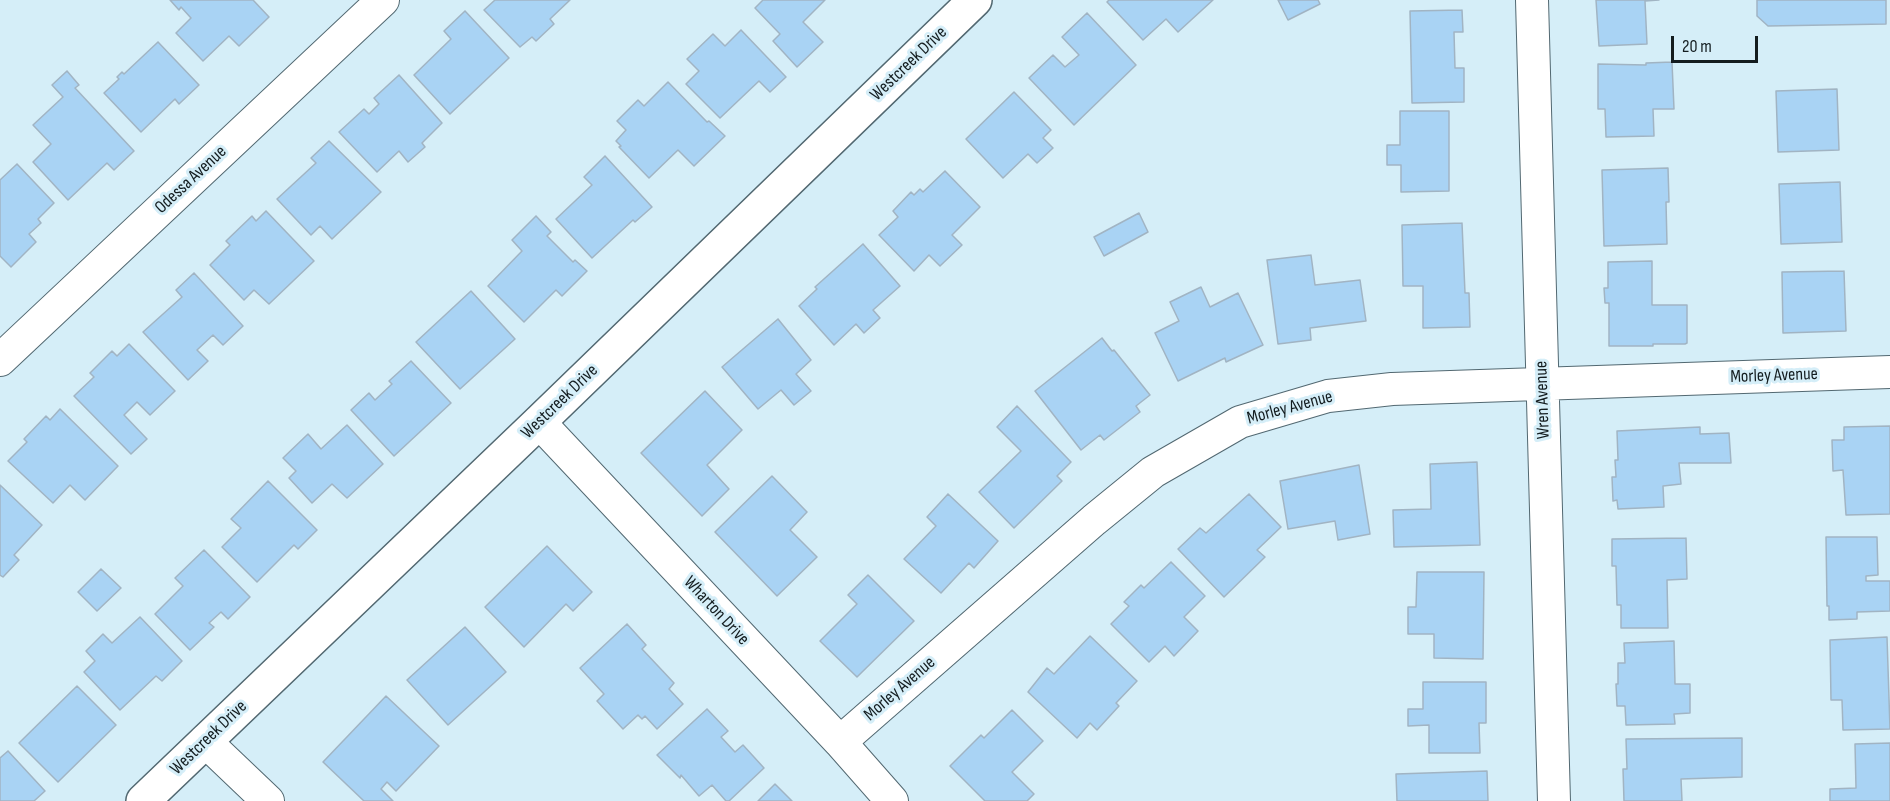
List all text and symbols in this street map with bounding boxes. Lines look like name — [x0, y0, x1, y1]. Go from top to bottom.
street label: Westcreek Drive — [866, 22, 952, 106]
scale bar — [1674, 24, 1761, 62]
text: 20 m — [1682, 36, 1712, 57]
street label: Odessa Avenue — [151, 141, 231, 219]
street label: Westcreek Drive — [517, 360, 603, 444]
street label: Wren Avenue — [1531, 361, 1555, 439]
street label: Morley Avenue — [1730, 364, 1818, 388]
street label: Morley Avenue — [1245, 386, 1335, 430]
street label: Wharton Drive — [679, 572, 753, 650]
street label: Morley Avenue — [860, 652, 940, 726]
street label: Westcreek Drive — [166, 696, 252, 780]

